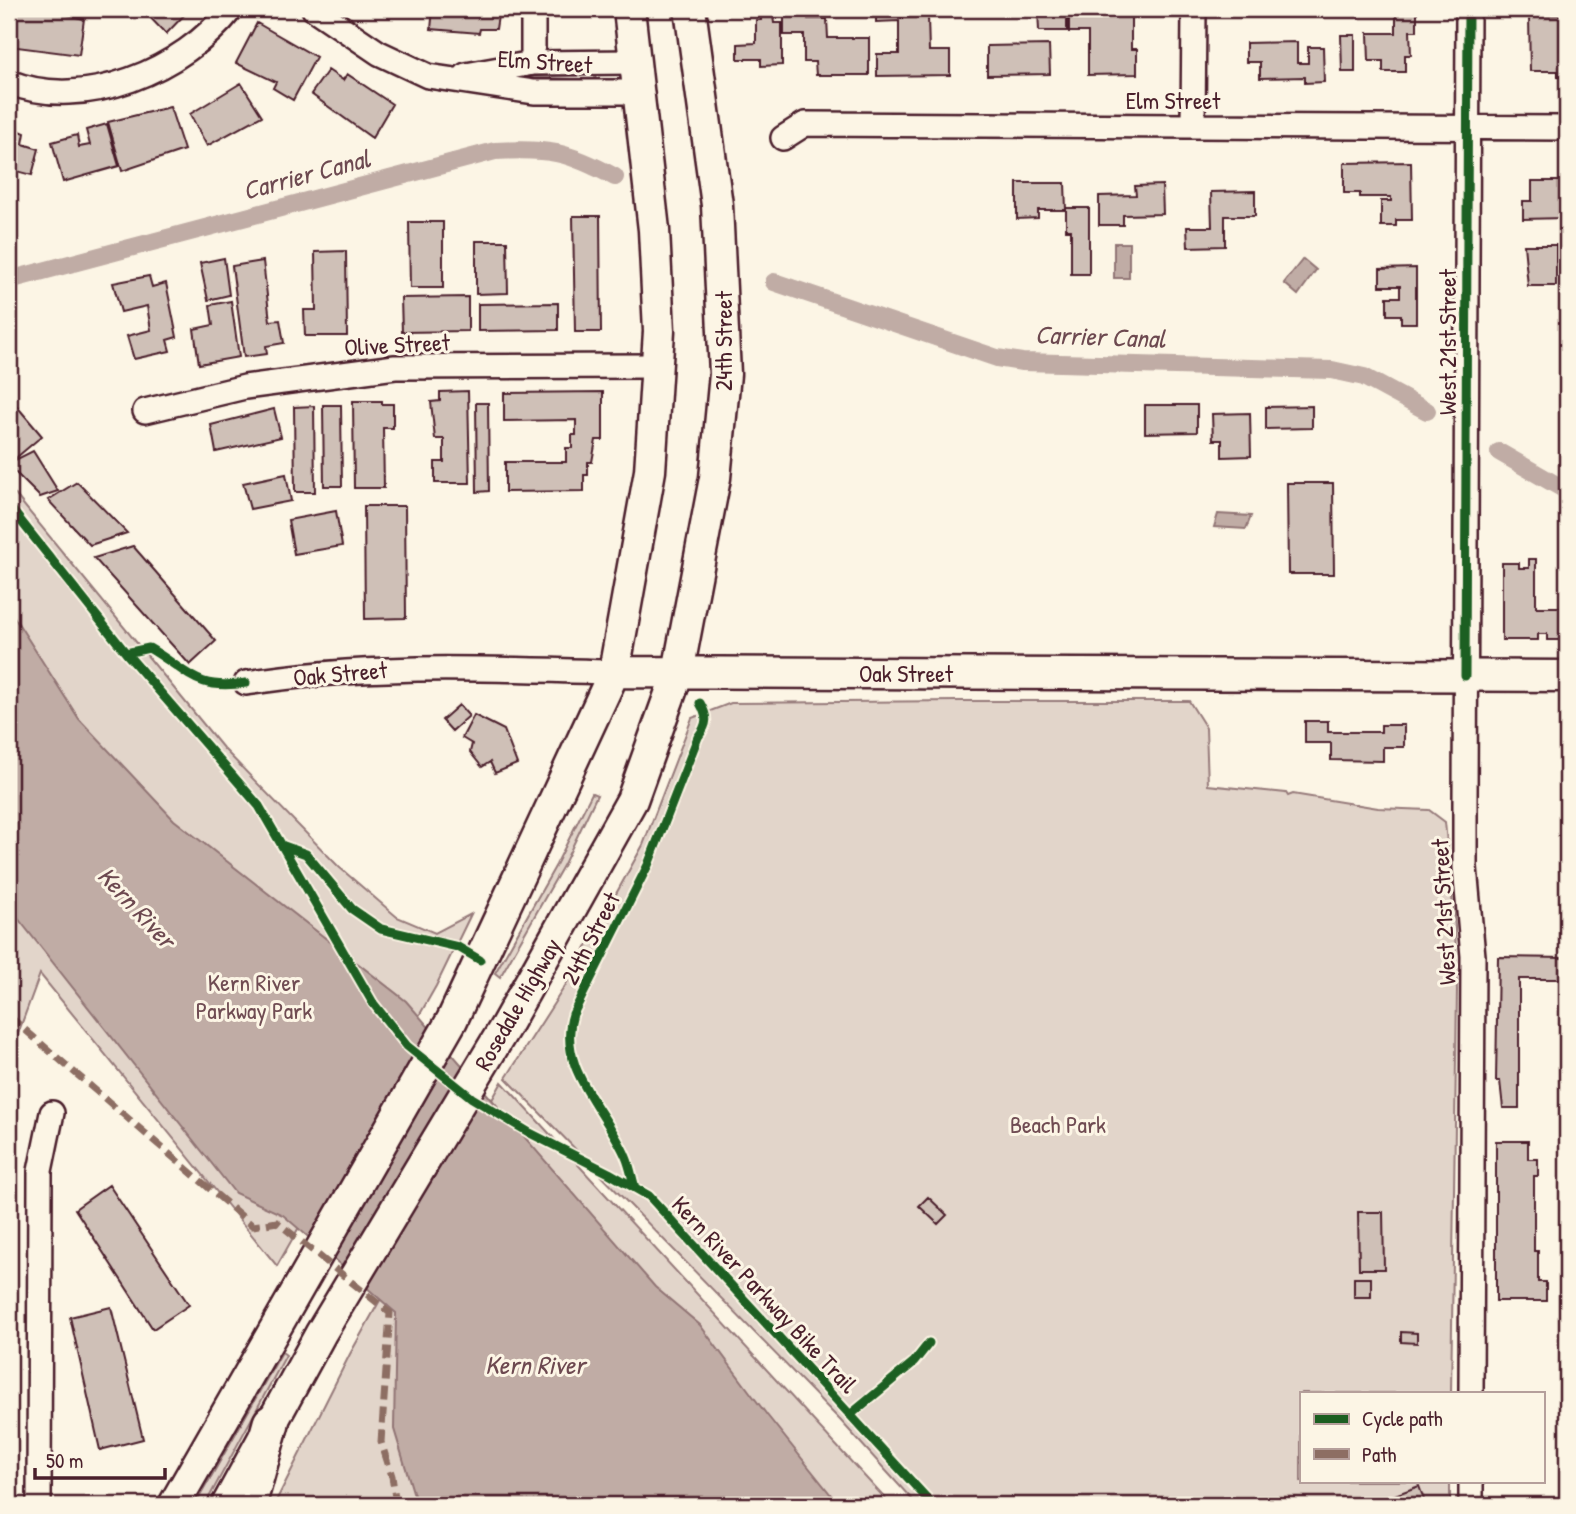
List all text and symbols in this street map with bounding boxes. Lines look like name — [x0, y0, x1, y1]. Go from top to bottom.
street label: Elm Street — [497, 42, 594, 80]
street label: Elm Street — [1126, 84, 1221, 116]
water label: Carrier Canal — [239, 140, 374, 208]
street label: West 21st Street — [1431, 268, 1463, 415]
street label: 24th Street — [707, 290, 739, 391]
water label: Carrier Canal — [1034, 316, 1167, 356]
street label: Olive Street — [343, 325, 451, 363]
street label: Oak Street — [292, 653, 389, 693]
street label: Oak Street — [859, 657, 954, 689]
street label: West 21st Street — [1423, 837, 1463, 986]
water label: Kern River — [90, 858, 186, 958]
street label: 24th Street — [553, 886, 627, 990]
street label: Rosedale Highway — [466, 932, 568, 1076]
park label: Kern River Parkway Park — [196, 966, 312, 1026]
park label: Beach Park — [1010, 1108, 1106, 1140]
street label: Kern River Parkway Bike Trail — [665, 1189, 865, 1400]
water label: Kern River — [485, 1347, 588, 1382]
legend — [1300, 1392, 1544, 1482]
text: Cycle path — [1362, 1404, 1443, 1433]
scale bar — [35, 1437, 164, 1481]
text: Path — [1362, 1440, 1397, 1469]
text: 50 m — [46, 1446, 83, 1475]

